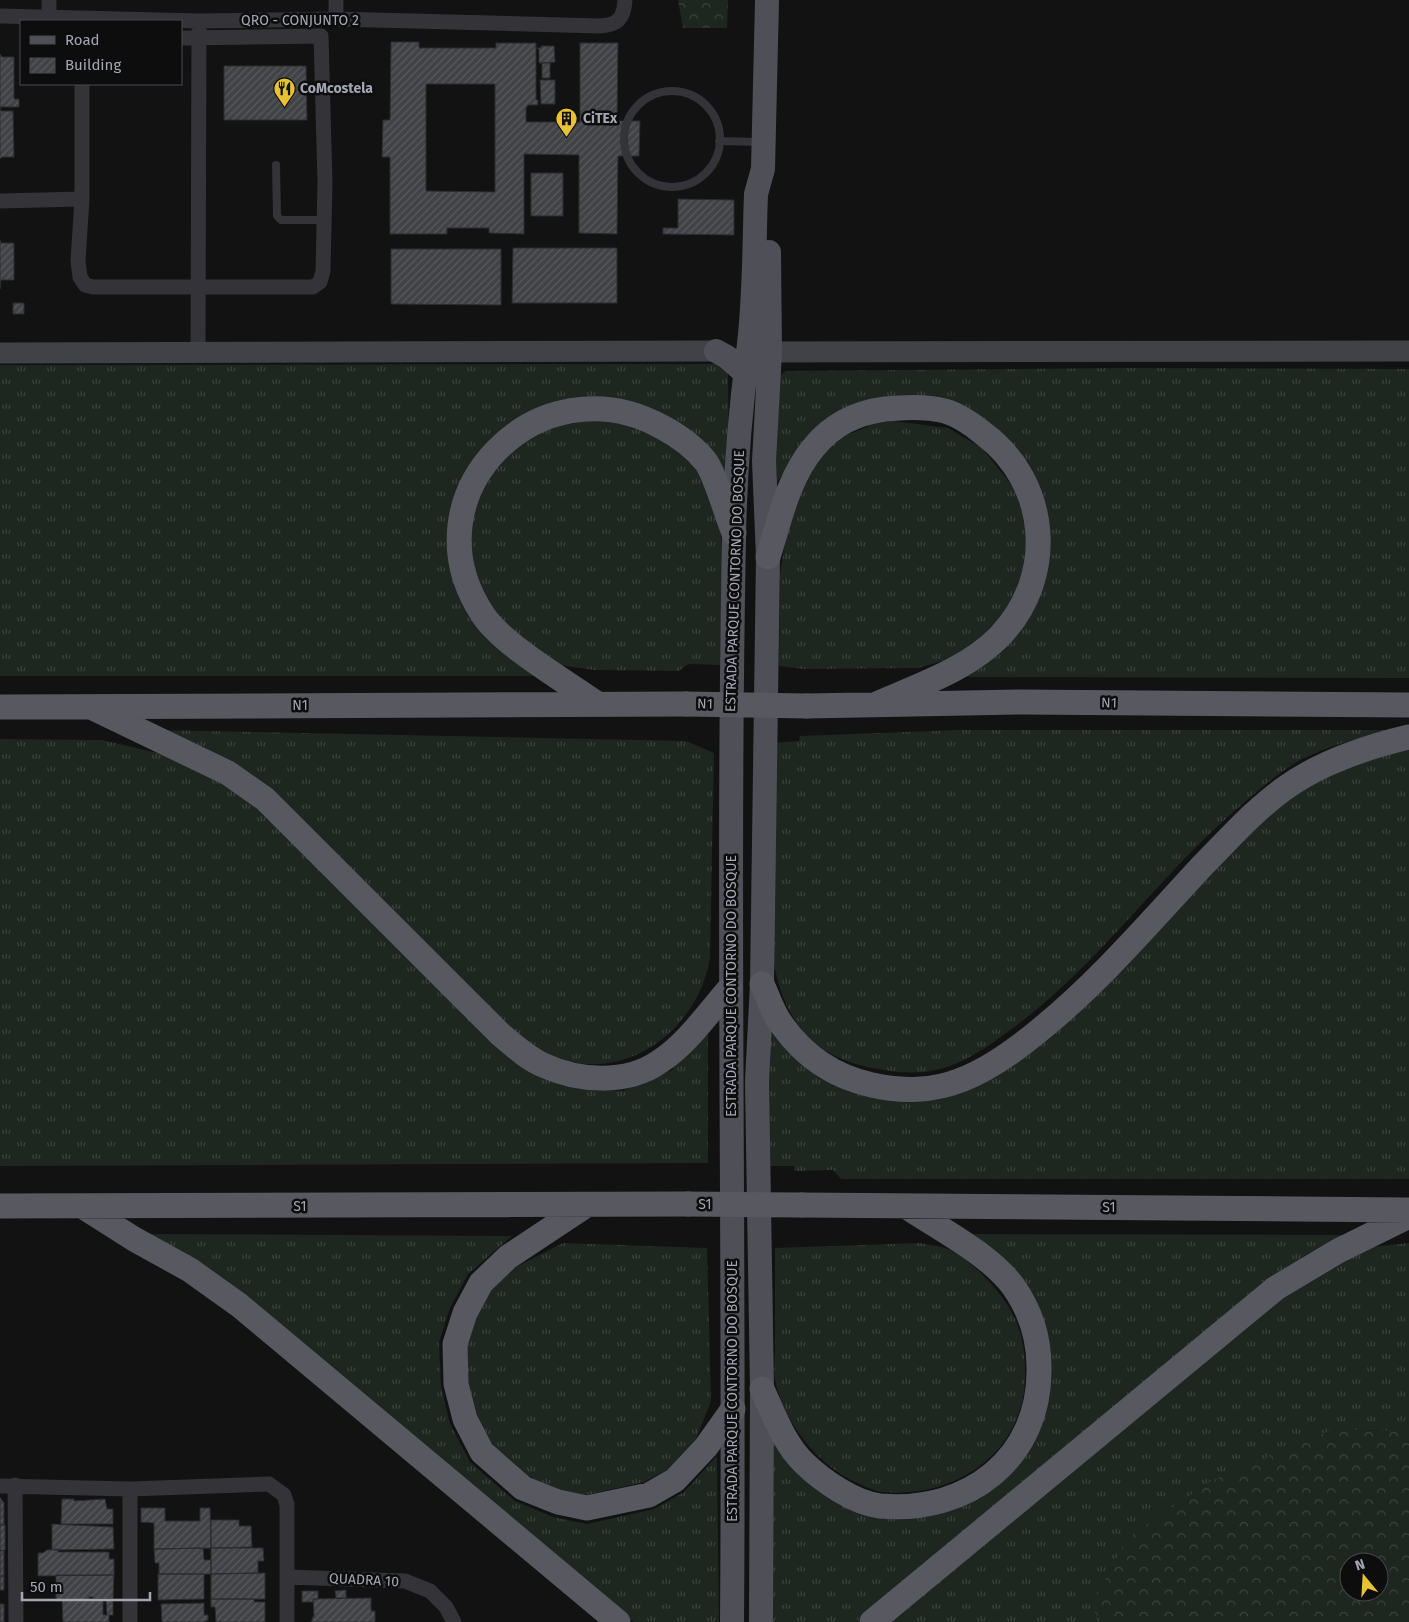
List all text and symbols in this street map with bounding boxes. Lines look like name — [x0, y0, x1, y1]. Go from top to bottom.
street label: QRO - CONJUNTO 2 — [241, 12, 359, 29]
legend — [20, 20, 182, 85]
text: Road — [65, 31, 100, 49]
text: Building — [65, 56, 121, 74]
restaurant icon: CoMcostela — [272, 76, 296, 107]
place label: CoMcostela — [300, 80, 373, 97]
building icon: CiTEx — [555, 106, 579, 137]
place label: CiTEx — [583, 110, 618, 127]
street label: ESTRADA PARQUE CONTORNO DO BOSQUE — [722, 450, 748, 712]
street label: N1 — [1101, 694, 1117, 712]
street label: N1 — [697, 695, 713, 713]
street label: N1 — [292, 697, 308, 714]
street label: ESTRADA PARQUE CONTORNO DO BOSQUE — [723, 855, 740, 1117]
street label: S1 — [698, 1196, 712, 1213]
street label: S1 — [293, 1198, 307, 1215]
street label: S1 — [1102, 1199, 1116, 1216]
street label: ESTRADA PARQUE CONTORNO DO BOSQUE — [724, 1260, 741, 1522]
north arrow — [1339, 1552, 1389, 1602]
text: N — [1353, 1556, 1367, 1575]
scale bar — [22, 1570, 150, 1602]
street label: QUADRA 10 — [329, 1570, 400, 1590]
text: 50 m — [30, 1578, 63, 1596]

